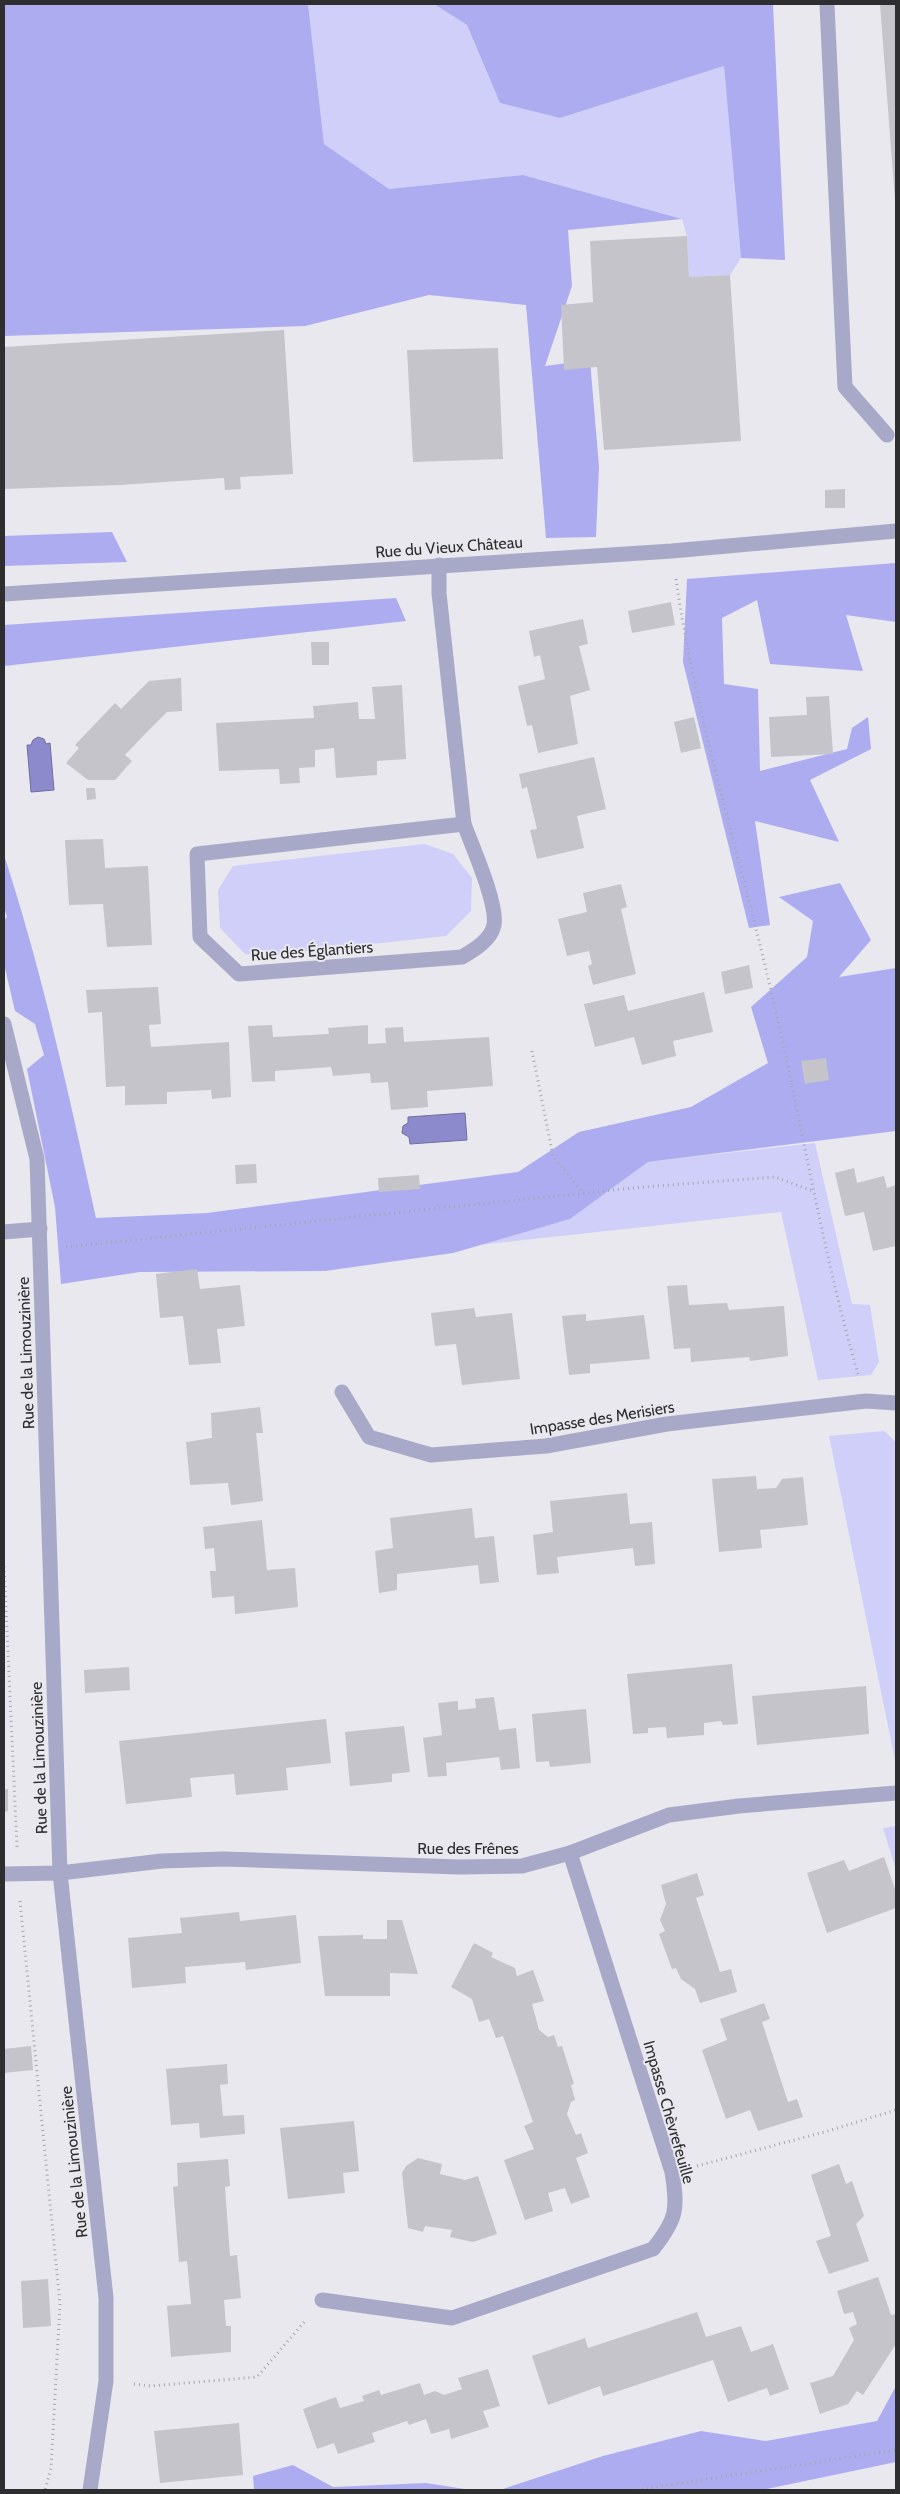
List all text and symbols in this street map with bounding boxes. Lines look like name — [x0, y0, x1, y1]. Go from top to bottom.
street label: Rue du Vieux Château — [375, 532, 523, 562]
street label: Rue des Églantiers — [250, 937, 374, 965]
street label: Rue de la Limouzinière — [14, 1276, 38, 1430]
street label: Impasse des Merisiers — [528, 1397, 676, 1439]
street label: Rue de la Limouzinière — [27, 1681, 51, 1835]
street label: Rue des Frênes — [417, 1839, 519, 1858]
street label: Impasse Chèvrefeuille — [639, 2038, 699, 2186]
street label: Rue de la Limouzinière — [57, 2085, 91, 2239]

